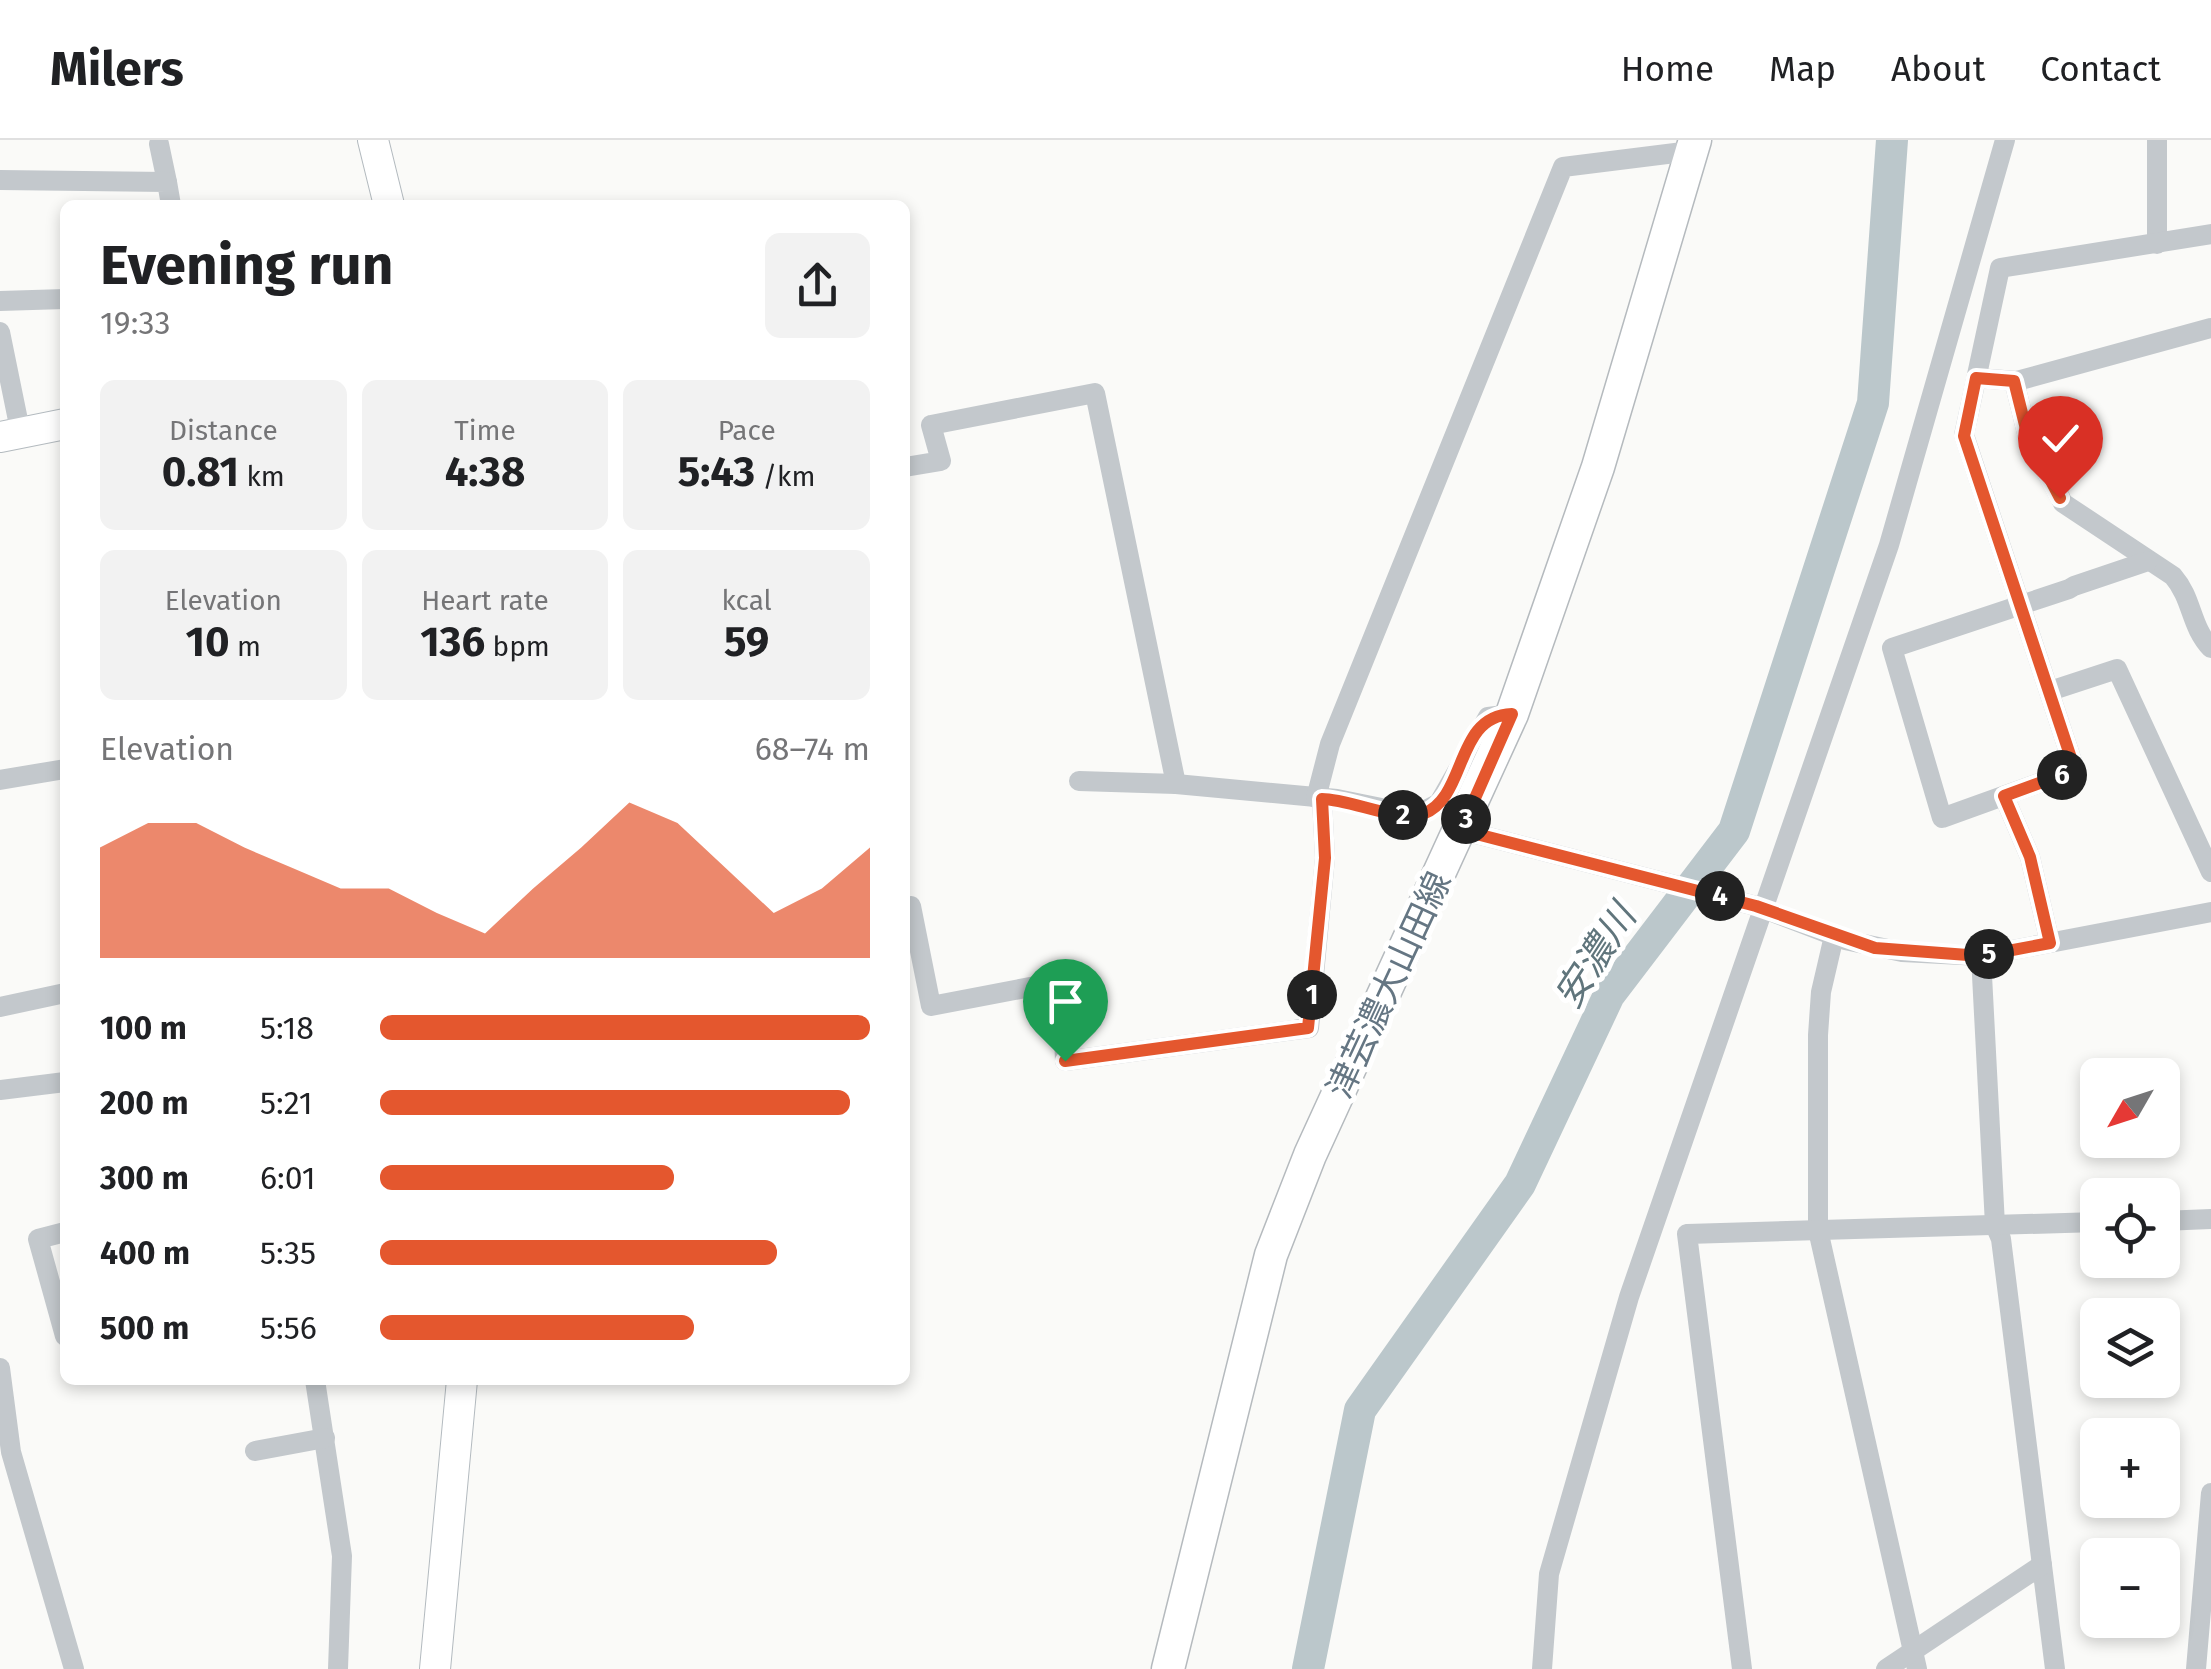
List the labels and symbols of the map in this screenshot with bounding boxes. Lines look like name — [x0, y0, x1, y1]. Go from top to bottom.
pin — [2018, 396, 2103, 499]
pin: 6 — [2037, 750, 2087, 800]
pin: 2 — [1378, 790, 1428, 840]
pin: 3 — [1441, 794, 1491, 844]
street label: 津芸濃大山田線 — [1318, 865, 1460, 1105]
pin: 4 — [1695, 871, 1745, 921]
water label: 安濃川 — [1545, 892, 1648, 1016]
pin: 5 — [1964, 929, 2014, 979]
pin — [1023, 959, 1108, 1062]
pin: 1 — [1287, 970, 1337, 1020]
north arrow — [2080, 1058, 2180, 1158]

